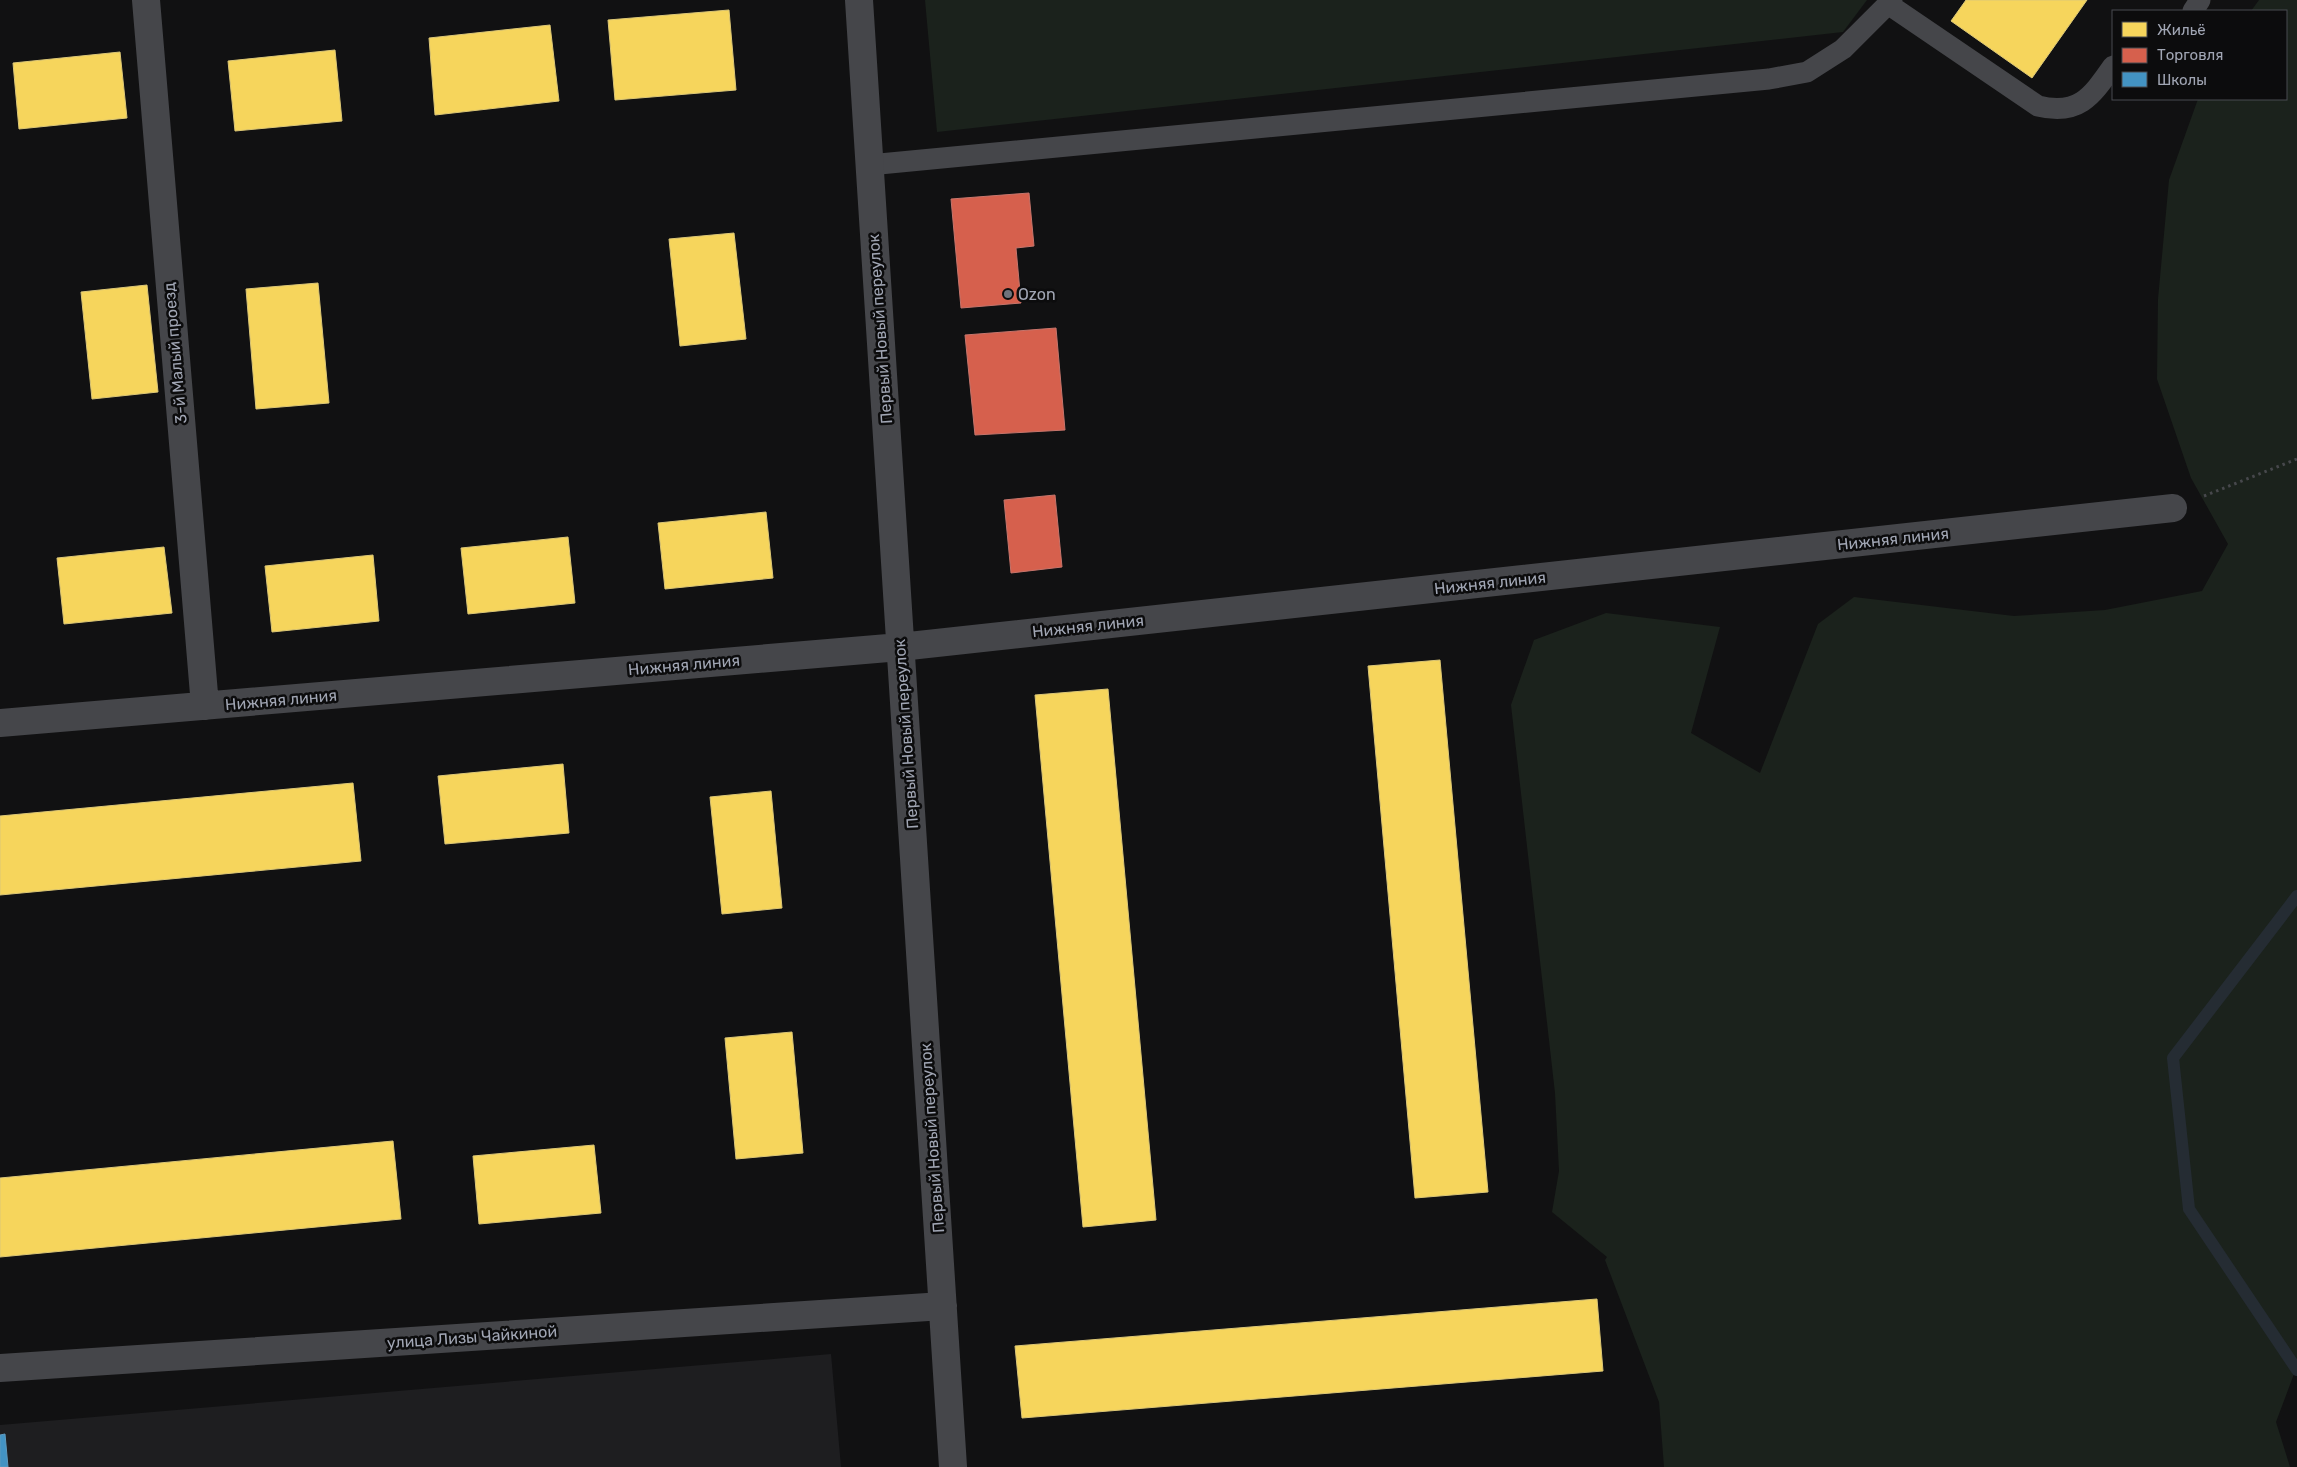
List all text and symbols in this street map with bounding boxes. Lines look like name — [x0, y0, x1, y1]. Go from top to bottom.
legend — [2112, 10, 2287, 100]
text: Жильё — [2157, 21, 2206, 39]
text: Торговля — [2157, 46, 2223, 64]
text: Школы — [2157, 71, 2207, 89]
street label: Первый Новый переулок — [864, 233, 896, 425]
street label: 3-й Малый проезд — [159, 281, 191, 424]
place label: Ozon — [1018, 285, 1056, 304]
marker: Ozon — [1002, 288, 1014, 300]
street label: Нижняя линия — [1836, 524, 1950, 554]
street label: Нижняя линия — [1433, 568, 1547, 598]
street label: Нижняя линия — [1031, 611, 1145, 641]
street label: Первый Новый переулок — [890, 638, 922, 830]
street label: Нижняя линия — [627, 651, 741, 679]
street label: Нижняя линия — [224, 686, 338, 714]
street label: Первый Новый переулок — [916, 1042, 948, 1234]
street label: улица Лизы Чайкиной — [386, 1322, 558, 1352]

